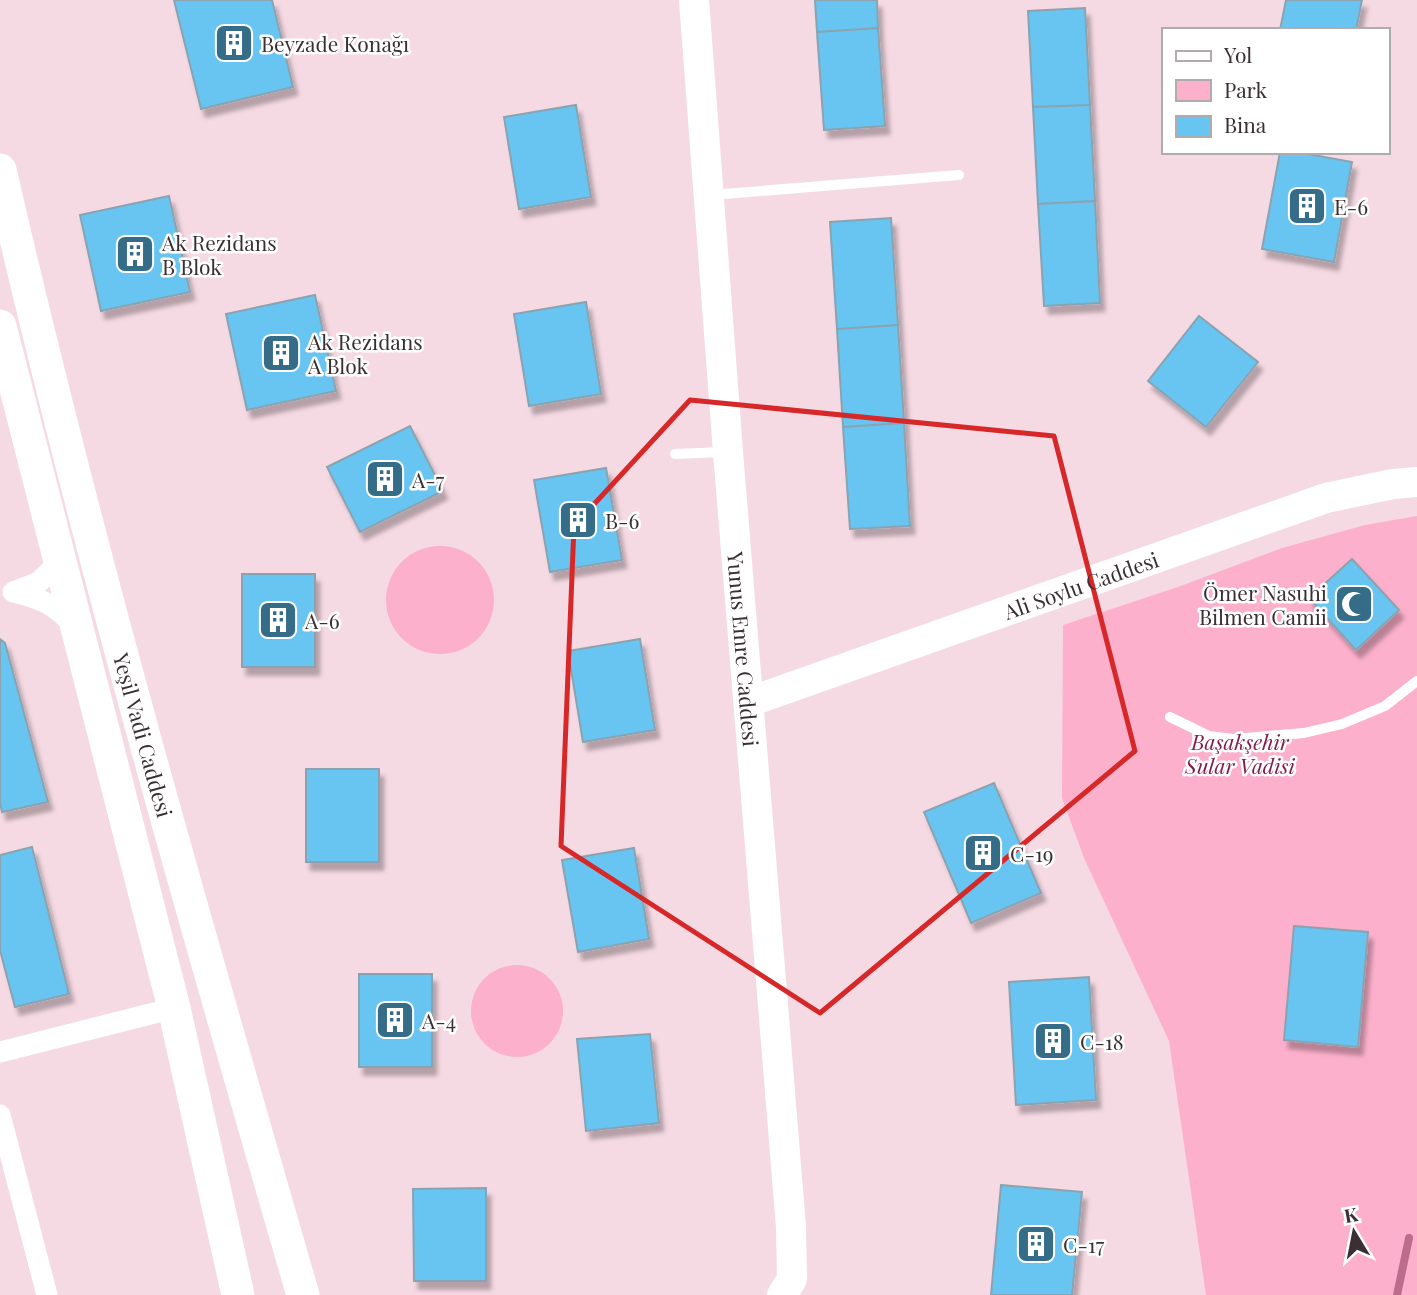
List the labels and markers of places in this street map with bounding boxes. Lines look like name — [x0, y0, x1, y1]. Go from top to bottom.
building icon: Beyzade Konağı — [213, 22, 255, 64]
place label: Beyzade Konağı — [261, 29, 409, 57]
building icon: E-6 — [1286, 185, 1328, 227]
place label: E-6 — [1334, 192, 1368, 220]
place label: Ak Rezidans B Blok — [161, 228, 277, 280]
building icon: Ak Rezidans B Blok — [114, 233, 156, 275]
place label: Ak Rezidans A Blok — [307, 327, 423, 379]
building icon: Ak Rezidans A Blok — [260, 332, 302, 374]
building icon: A-7 — [364, 458, 406, 500]
place label: A-7 — [411, 465, 445, 493]
building icon: B-6 — [557, 499, 599, 541]
place label: B-6 — [605, 506, 640, 534]
place label: Ömer Nasuhi Bilmen Camii — [1199, 578, 1327, 630]
mosque icon: Ömer Nasuhi Bilmen Camii — [1333, 583, 1375, 625]
building icon: A-6 — [257, 599, 299, 641]
place label: A-6 — [304, 606, 340, 634]
building icon: C-19 — [962, 832, 1004, 874]
place label: C-19 — [1010, 839, 1053, 867]
building icon: A-4 — [374, 999, 416, 1041]
place label: A-4 — [421, 1006, 456, 1034]
building icon: C-18 — [1032, 1020, 1074, 1062]
place label: C-18 — [1080, 1027, 1124, 1055]
building icon: C-17 — [1015, 1223, 1057, 1265]
place label: C-17 — [1063, 1230, 1105, 1258]

